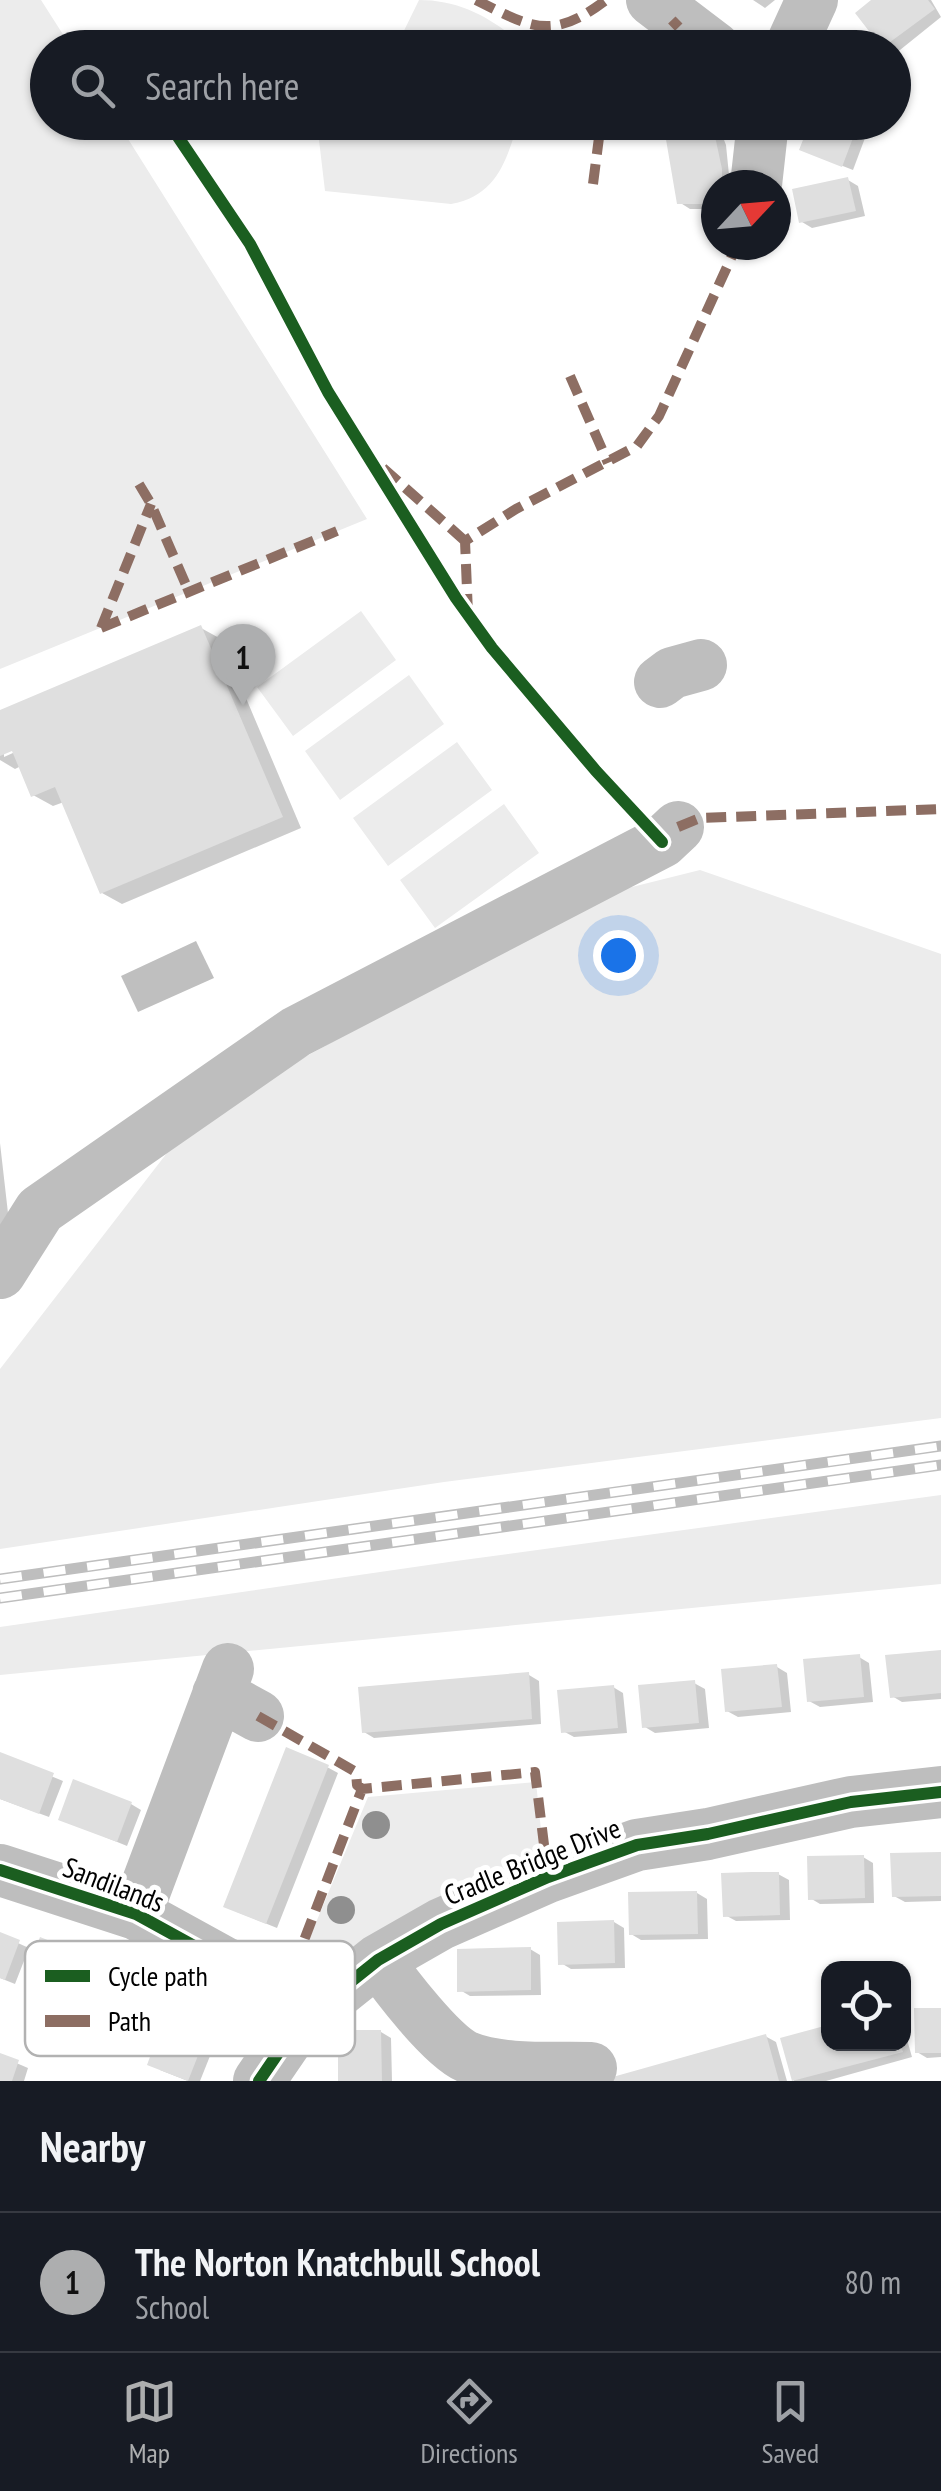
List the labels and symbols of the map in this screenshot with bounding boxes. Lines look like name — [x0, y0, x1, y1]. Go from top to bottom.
north arrow — [701, 170, 791, 260]
pin: 1 — [210, 624, 276, 706]
your location — [593, 930, 644, 981]
street label: Cradle Bridge Drive — [438, 1809, 626, 1913]
street label: Sandilands — [58, 1848, 170, 1920]
legend — [25, 1941, 355, 2056]
text: Cycle path — [108, 1957, 208, 1994]
text: Path — [108, 2002, 151, 2039]

